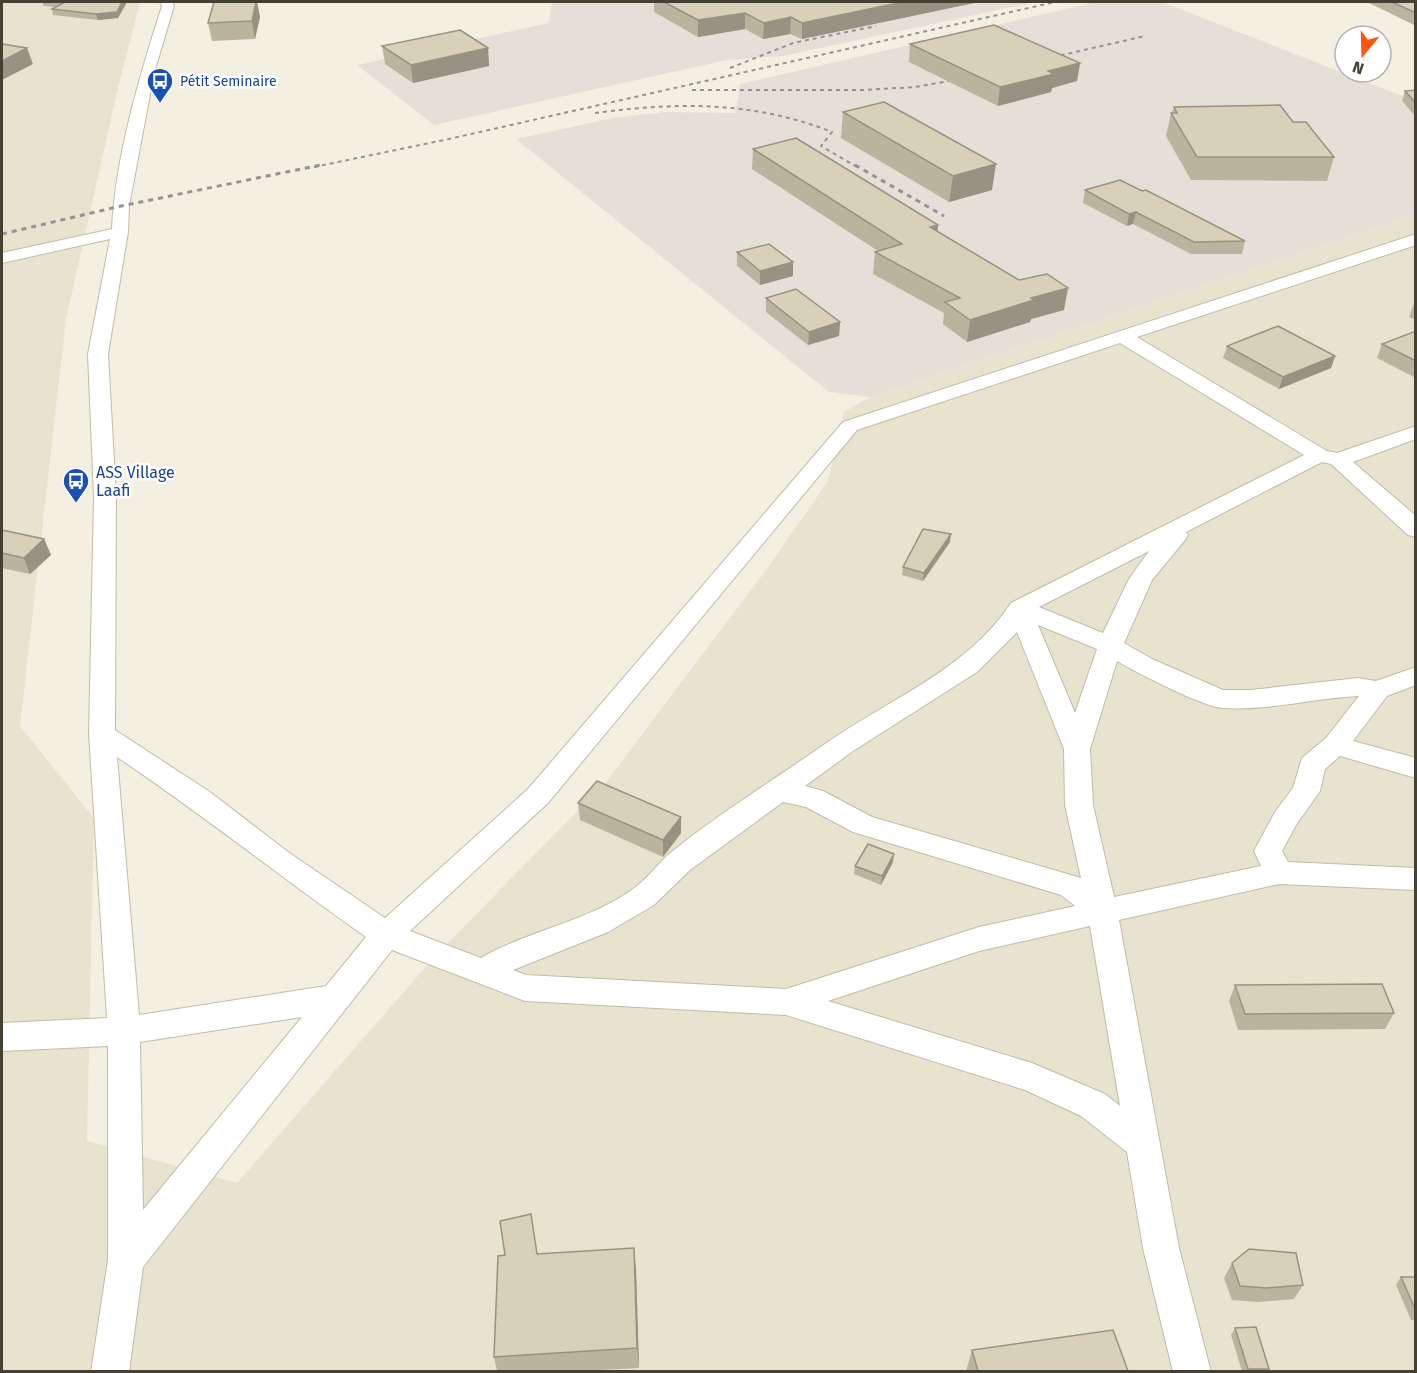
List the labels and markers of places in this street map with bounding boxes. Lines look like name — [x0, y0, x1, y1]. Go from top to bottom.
bus stop icon: Pétit Seminaire — [145, 66, 175, 104]
place label: Pétit Seminaire — [180, 73, 277, 90]
place label: ASS Village Laafi — [96, 463, 175, 500]
bus stop icon: ASS Village Laafi — [61, 466, 91, 504]

